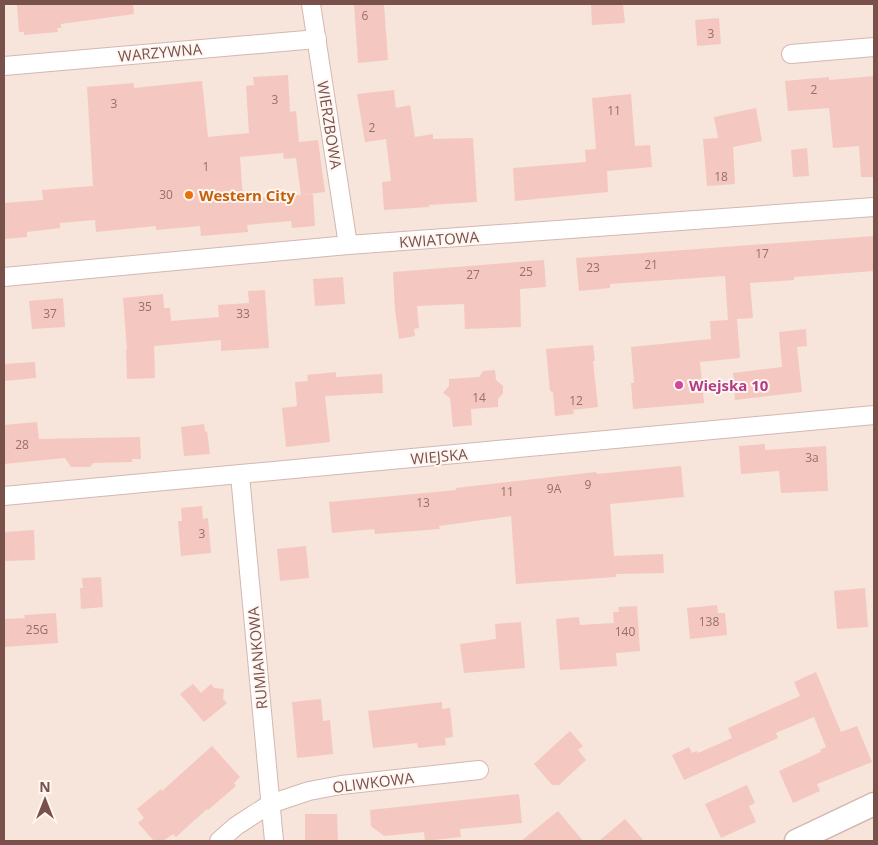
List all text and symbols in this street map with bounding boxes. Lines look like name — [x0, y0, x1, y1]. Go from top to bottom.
house number: 6 — [362, 7, 369, 24]
house number: 3 — [708, 25, 715, 42]
street label: WARZYWNA — [117, 38, 203, 66]
street label: WIERZBOWA — [313, 80, 347, 171]
house number: 2 — [811, 81, 818, 98]
house number: 3 — [272, 91, 279, 108]
house number: 3 — [111, 95, 118, 112]
house number: 11 — [607, 102, 621, 119]
house number: 2 — [369, 119, 376, 136]
house number: 1 — [203, 158, 209, 175]
house number: 18 — [714, 168, 728, 185]
place label: Western City — [199, 185, 295, 205]
house number: 30 — [159, 186, 173, 203]
marker: Western City — [183, 189, 195, 201]
street label: KWIATOWA — [398, 226, 480, 252]
house number: 17 — [755, 245, 769, 262]
house number: 21 — [644, 256, 658, 273]
house number: 23 — [586, 259, 600, 276]
house number: 25 — [519, 263, 533, 280]
house number: 27 — [466, 266, 480, 283]
house number: 35 — [138, 298, 152, 315]
house number: 37 — [43, 305, 57, 322]
house number: 33 — [236, 305, 250, 322]
place label: Wiejska 10 — [689, 375, 769, 395]
marker: Wiejska 10 — [673, 379, 685, 391]
house number: 14 — [472, 389, 486, 406]
house number: 12 — [569, 392, 583, 409]
house number: 28 — [15, 436, 29, 453]
street label: WIEJSKA — [410, 443, 469, 468]
house number: 3a — [805, 449, 819, 466]
house number: 9 — [585, 476, 592, 493]
house number: 9A — [547, 480, 562, 497]
house number: 11 — [500, 483, 514, 500]
house number: 13 — [416, 494, 430, 511]
house number: 3 — [199, 525, 206, 542]
street label: RUMIANKOWA — [243, 605, 271, 710]
house number: 138 — [699, 613, 719, 630]
house number: 25G — [26, 621, 48, 638]
house number: 140 — [615, 623, 635, 640]
street label: OLIWKOWA — [331, 767, 415, 797]
north arrow — [20, 775, 70, 825]
text: N — [39, 777, 51, 796]

